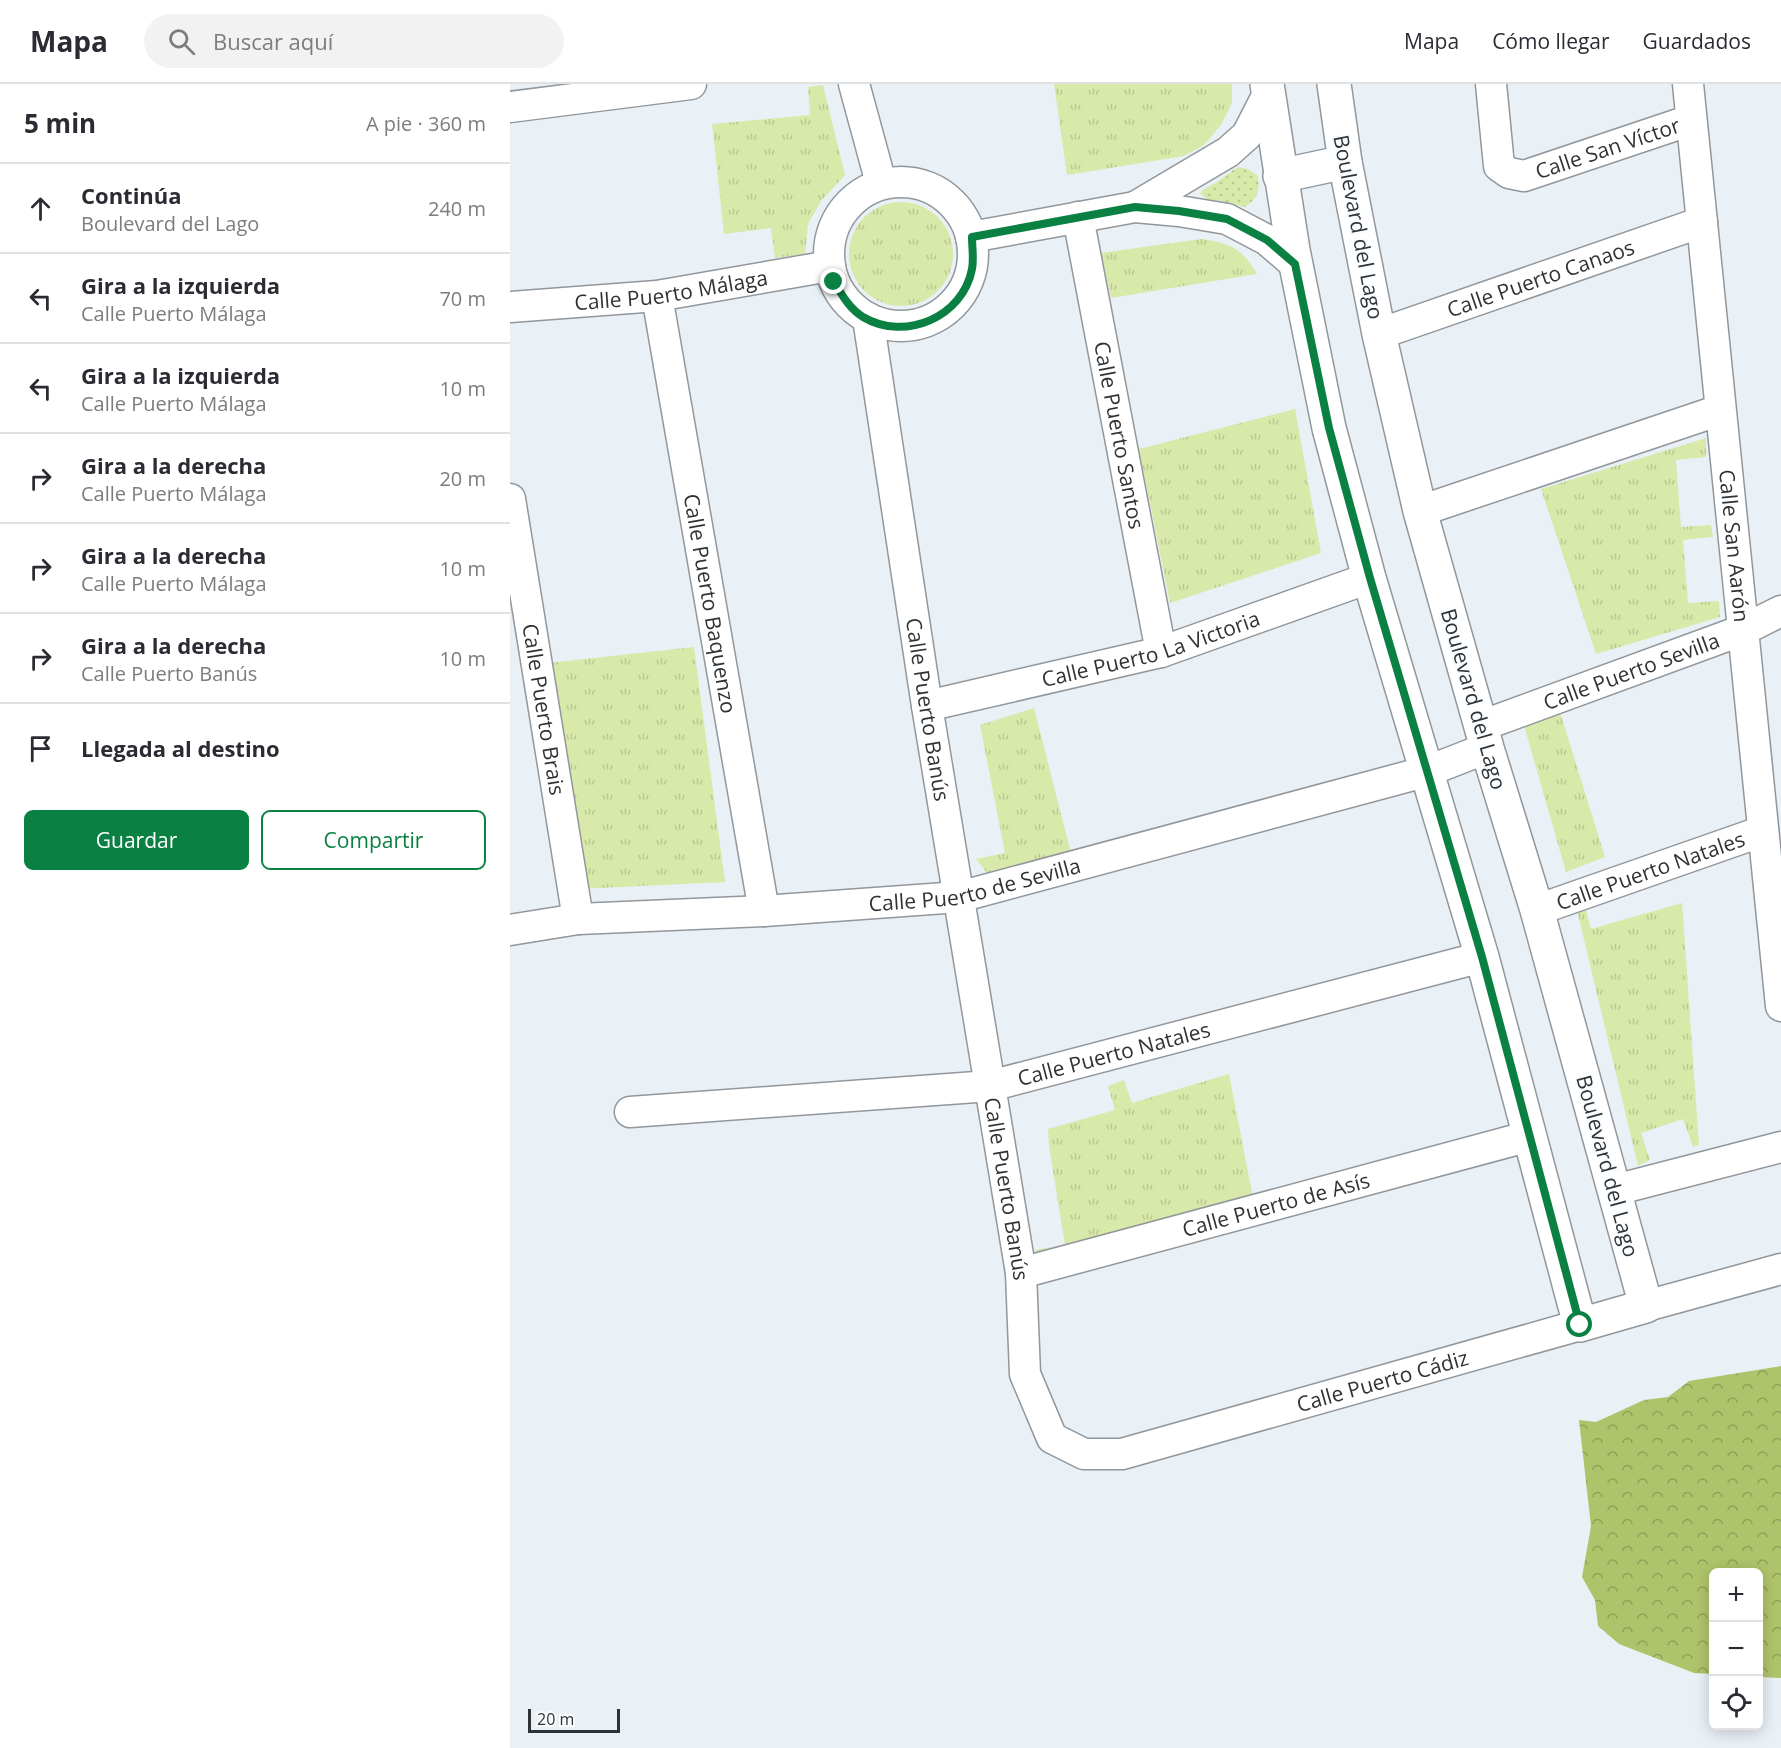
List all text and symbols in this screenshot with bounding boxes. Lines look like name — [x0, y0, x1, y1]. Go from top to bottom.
search box — [144, 14, 564, 68]
text: Mapa — [30, 22, 108, 60]
icon: search — [165, 25, 198, 58]
text: Buscar aquí — [213, 26, 333, 56]
text: Mapa — [1404, 27, 1459, 55]
text: Cómo llegar — [1492, 27, 1610, 55]
text: Guardados — [1643, 27, 1751, 55]
text: 5 min — [24, 105, 96, 141]
text: A pie · 360 m — [366, 110, 486, 137]
street label: Calle San Víctor — [1532, 111, 1684, 185]
street label: Boulevard del Lago — [1327, 132, 1391, 322]
text: Continúa — [81, 180, 182, 210]
icon: ahead — [24, 192, 57, 225]
text: 240 m — [428, 195, 486, 222]
text: Boulevard del Lago — [81, 210, 259, 237]
street label: Calle Puerto Canaos — [1443, 233, 1638, 323]
street label: Calle Puerto Málaga — [573, 263, 770, 316]
route end — [820, 268, 846, 294]
text: Gira a la izquierda — [81, 270, 280, 300]
icon: left — [24, 282, 57, 315]
text: 70 m — [439, 285, 486, 312]
text: Calle Puerto Málaga — [81, 300, 267, 327]
street label: Calle Puerto Santos — [1088, 339, 1151, 531]
text: Gira a la izquierda — [81, 360, 280, 390]
icon: left — [24, 372, 57, 405]
text: 10 m — [439, 375, 486, 402]
text: Calle Puerto Málaga — [81, 390, 267, 417]
text: Gira a la derecha — [81, 450, 266, 480]
icon: right — [24, 462, 57, 495]
text: 20 m — [439, 465, 486, 492]
street label: Calle San Aarón — [1713, 468, 1756, 623]
text: Calle Puerto Málaga — [81, 480, 267, 507]
street label: Calle Puerto Baquenzo — [678, 491, 743, 715]
text: Gira a la derecha — [81, 540, 266, 570]
icon: right — [24, 552, 57, 585]
text: 10 m — [439, 555, 486, 582]
text: Calle Puerto Málaga — [81, 570, 267, 597]
street label: Calle Puerto La Victoria — [1039, 604, 1264, 693]
street label: Boulevard del Lago — [1435, 605, 1513, 793]
street label: Calle Puerto Banús — [900, 616, 957, 803]
street label: Calle Puerto Brais — [516, 621, 572, 797]
street label: Calle Puerto Sevilla — [1539, 626, 1723, 716]
text: Gira a la derecha — [81, 630, 266, 660]
icon: right — [24, 642, 57, 675]
text: 10 m — [439, 645, 486, 672]
text: Calle Puerto Banús — [81, 660, 257, 687]
icon: arrive — [24, 732, 57, 765]
text: Llegada al destino — [81, 733, 280, 763]
button: Guardar — [24, 810, 249, 870]
button: Compartir — [261, 810, 486, 870]
street label: Calle Puerto Natales — [1552, 825, 1748, 916]
street label: Calle Puerto de Sevilla — [868, 851, 1084, 917]
street label: Calle Puerto Natales — [1015, 1015, 1213, 1092]
street label: Boulevard del Lago — [1570, 1072, 1646, 1260]
street label: Calle Puerto Banús — [978, 1095, 1035, 1281]
street label: Calle Puerto de Asís — [1179, 1166, 1373, 1243]
route start — [1566, 1311, 1592, 1337]
street label: Calle Puerto Cádiz — [1293, 1343, 1472, 1418]
map controls — [1709, 1568, 1763, 1730]
button: + — [1709, 1568, 1763, 1622]
button: − — [1709, 1622, 1763, 1676]
button: locate — [1709, 1676, 1763, 1730]
scale bar — [528, 1706, 620, 1734]
text: 20 m — [537, 1708, 574, 1730]

